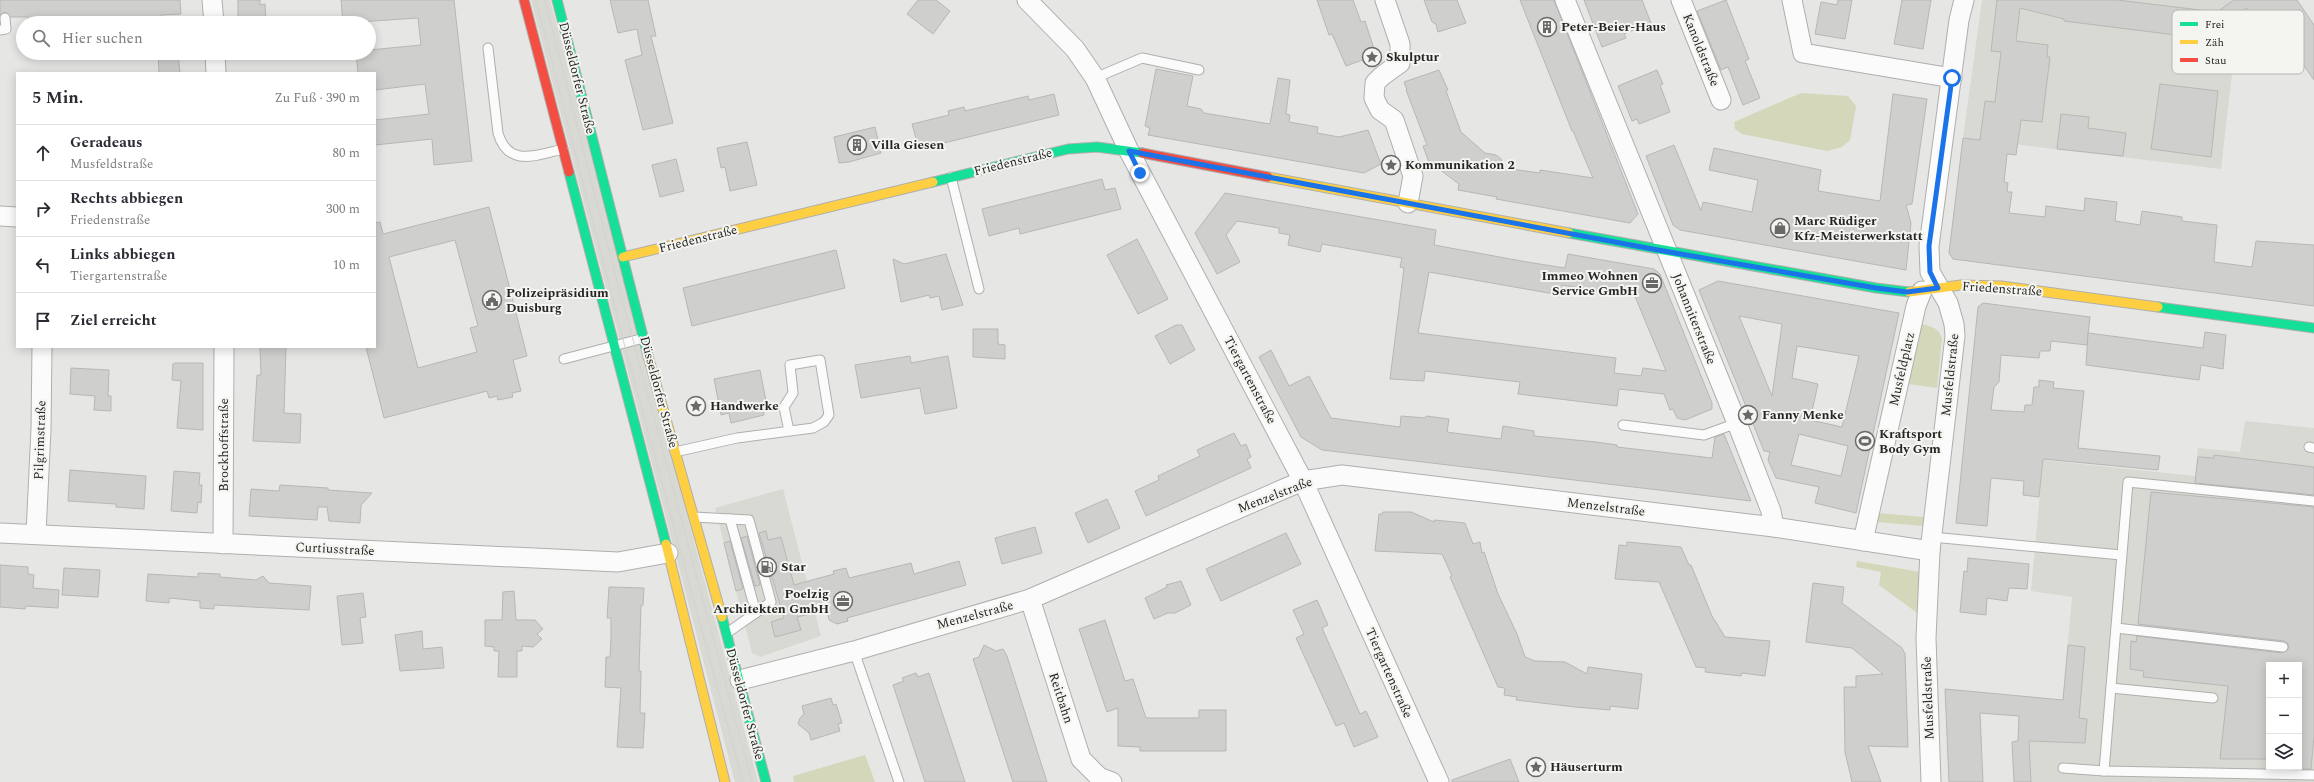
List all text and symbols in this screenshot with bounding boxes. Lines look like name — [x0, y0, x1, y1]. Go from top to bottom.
street label: Kanoldstraße — [1677, 10, 1725, 90]
legend — [2172, 10, 2304, 74]
search box — [16, 16, 376, 60]
building icon: Peter-Beier-Haus — [1536, 16, 1558, 38]
text: Frei — [2205, 16, 2225, 33]
place label: Peter-Beier-Haus — [1561, 17, 1666, 37]
street label: Düsseldorfer Straße — [553, 20, 601, 136]
icon: search — [30, 27, 52, 49]
text: Hier suchen — [62, 27, 143, 50]
text: Zäh — [2205, 34, 2224, 51]
place icon: Skulptur — [1361, 46, 1383, 68]
place label: Skulptur — [1386, 47, 1439, 67]
text: Stau — [2205, 52, 2226, 69]
route start — [1943, 69, 1961, 87]
text: 5 Min. — [32, 85, 83, 111]
text: Zu Fuß · 390 m — [274, 88, 360, 108]
text: Geradeaus — [70, 131, 142, 154]
building icon: Villa Giesen — [846, 134, 868, 156]
place label: Villa Giesen — [871, 135, 944, 155]
icon: ahead — [32, 142, 54, 164]
text: 80 m — [333, 143, 360, 163]
street label: Friedenstraße — [972, 143, 1054, 181]
text: Musfeldstraße — [70, 154, 153, 174]
place icon: Kommunikation 2 — [1380, 154, 1402, 176]
place label: Kommunikation 2 — [1405, 155, 1515, 175]
route end — [1131, 164, 1149, 182]
text: Rechts abbiegen — [70, 187, 183, 210]
icon: right — [32, 198, 54, 220]
text: 300 m — [326, 199, 360, 219]
text: Friedenstraße — [70, 210, 150, 230]
place label: Marc Rüdiger Kfz-Meisterwerkstatt — [1794, 211, 1923, 246]
shop icon: Marc Rüdiger Kfz-Meisterwerkstatt — [1769, 217, 1791, 239]
street label: Friedenstraße — [657, 220, 739, 258]
text: Links abbiegen — [70, 243, 175, 266]
icon: left — [32, 254, 54, 276]
text: 10 m — [333, 255, 360, 275]
text: Tiergartenstraße — [70, 266, 167, 286]
place label: Immeo Wohnen Service GmbH — [1541, 266, 1638, 301]
street label: Johanniterstraße — [1667, 270, 1721, 368]
office icon: Immeo Wohnen Service GmbH — [1641, 272, 1663, 294]
street label: Friedenstraße — [1961, 276, 2043, 302]
place label: Polizeipräsidium Duisburg — [506, 283, 609, 318]
public building icon: Polizeipräsidium Duisburg — [481, 289, 503, 311]
text: Ziel erreicht — [70, 309, 156, 332]
icon: arrive — [32, 310, 54, 332]
street label: Musfeldplatz — [1884, 330, 1920, 408]
street label: Tiergartenstraße — [1218, 332, 1282, 428]
street label: Musfeldstraße — [1936, 333, 1964, 417]
street label: Düsseldorfer Straße — [634, 334, 684, 450]
place icon: Handwerke — [685, 395, 707, 417]
place label: Handwerke — [710, 396, 779, 416]
street label: Brockhoffstraße — [214, 398, 234, 492]
street label: Pilgrimstraße — [29, 400, 51, 480]
place icon: Fanny Menke — [1737, 404, 1759, 426]
place label: Fanny Menke — [1762, 405, 1844, 425]
place label: Kraftsport Body Gym — [1879, 424, 1942, 459]
sports icon: Kraftsport Body Gym — [1854, 430, 1876, 452]
street label: Menzelstraße — [1235, 472, 1315, 518]
street label: Menzelstraße — [1566, 492, 1646, 522]
street label: Curtiusstraße — [295, 537, 375, 561]
fuel station icon: Star — [756, 556, 778, 578]
place label: Star — [781, 557, 806, 577]
place label: Poelzig Architekten GmbH — [713, 584, 829, 619]
office icon: Poelzig Architekten GmbH — [832, 590, 854, 612]
street label: Menzelstraße — [934, 595, 1016, 635]
street label: Tiergartenstraße — [1360, 625, 1418, 721]
street label: Düsseldorfer Straße — [720, 646, 770, 762]
street label: Musfeldstraße — [1917, 656, 1939, 740]
map controls — [2266, 662, 2302, 770]
button: + — [2266, 662, 2302, 698]
street label: Reitbahn — [1043, 670, 1079, 726]
button: − — [2266, 698, 2302, 734]
button: layers — [2266, 734, 2302, 770]
place icon: Häuserturm — [1525, 756, 1547, 778]
place label: Häuserturm — [1550, 757, 1623, 777]

